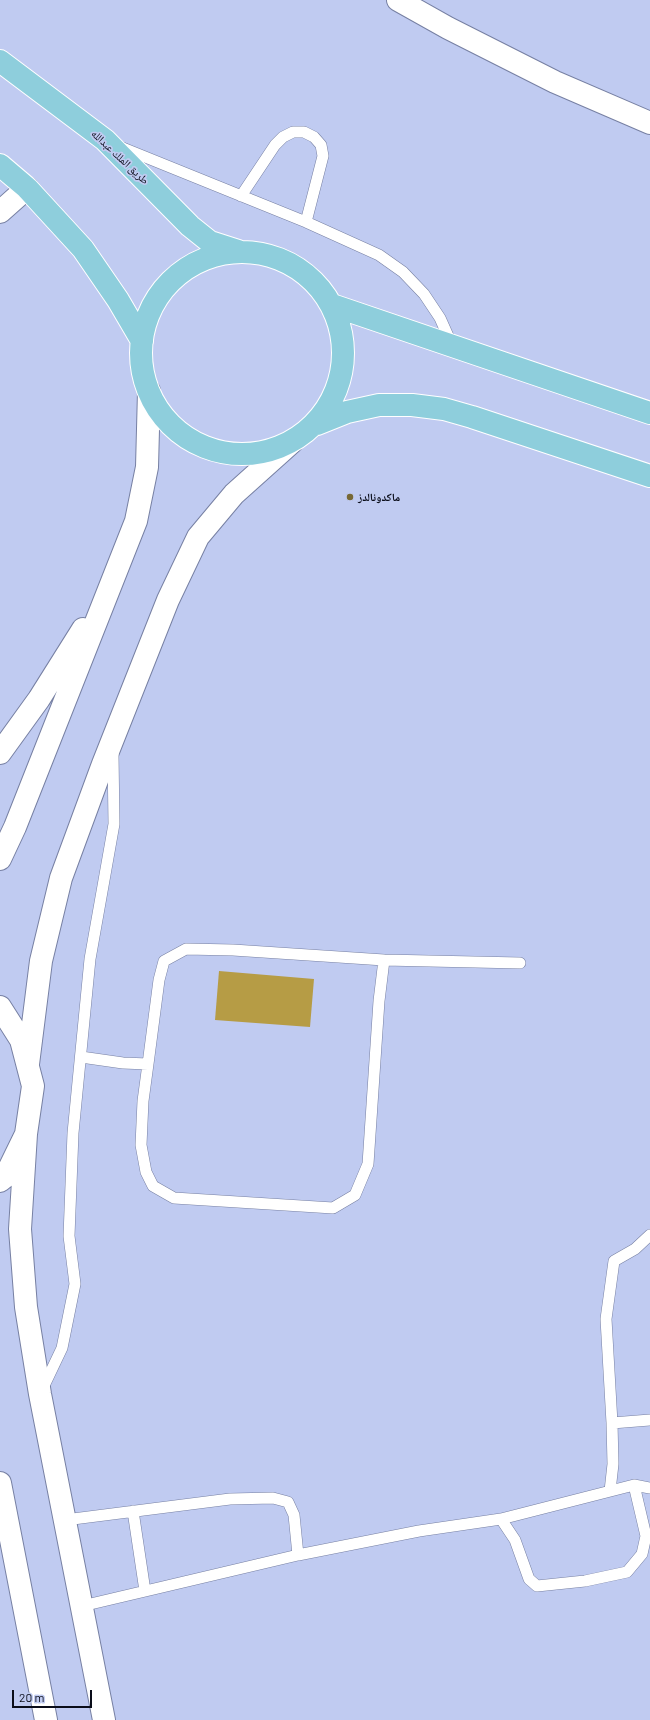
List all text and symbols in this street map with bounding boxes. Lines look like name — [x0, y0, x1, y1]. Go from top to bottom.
street label: طريق الملك عبدالله — [89, 127, 151, 187]
place label: ماكدونالدز — [358, 490, 400, 504]
marker: ماكدونالدز — [345, 492, 355, 502]
scale bar — [14, 1682, 94, 1708]
text: 20 m — [19, 1690, 45, 1704]

